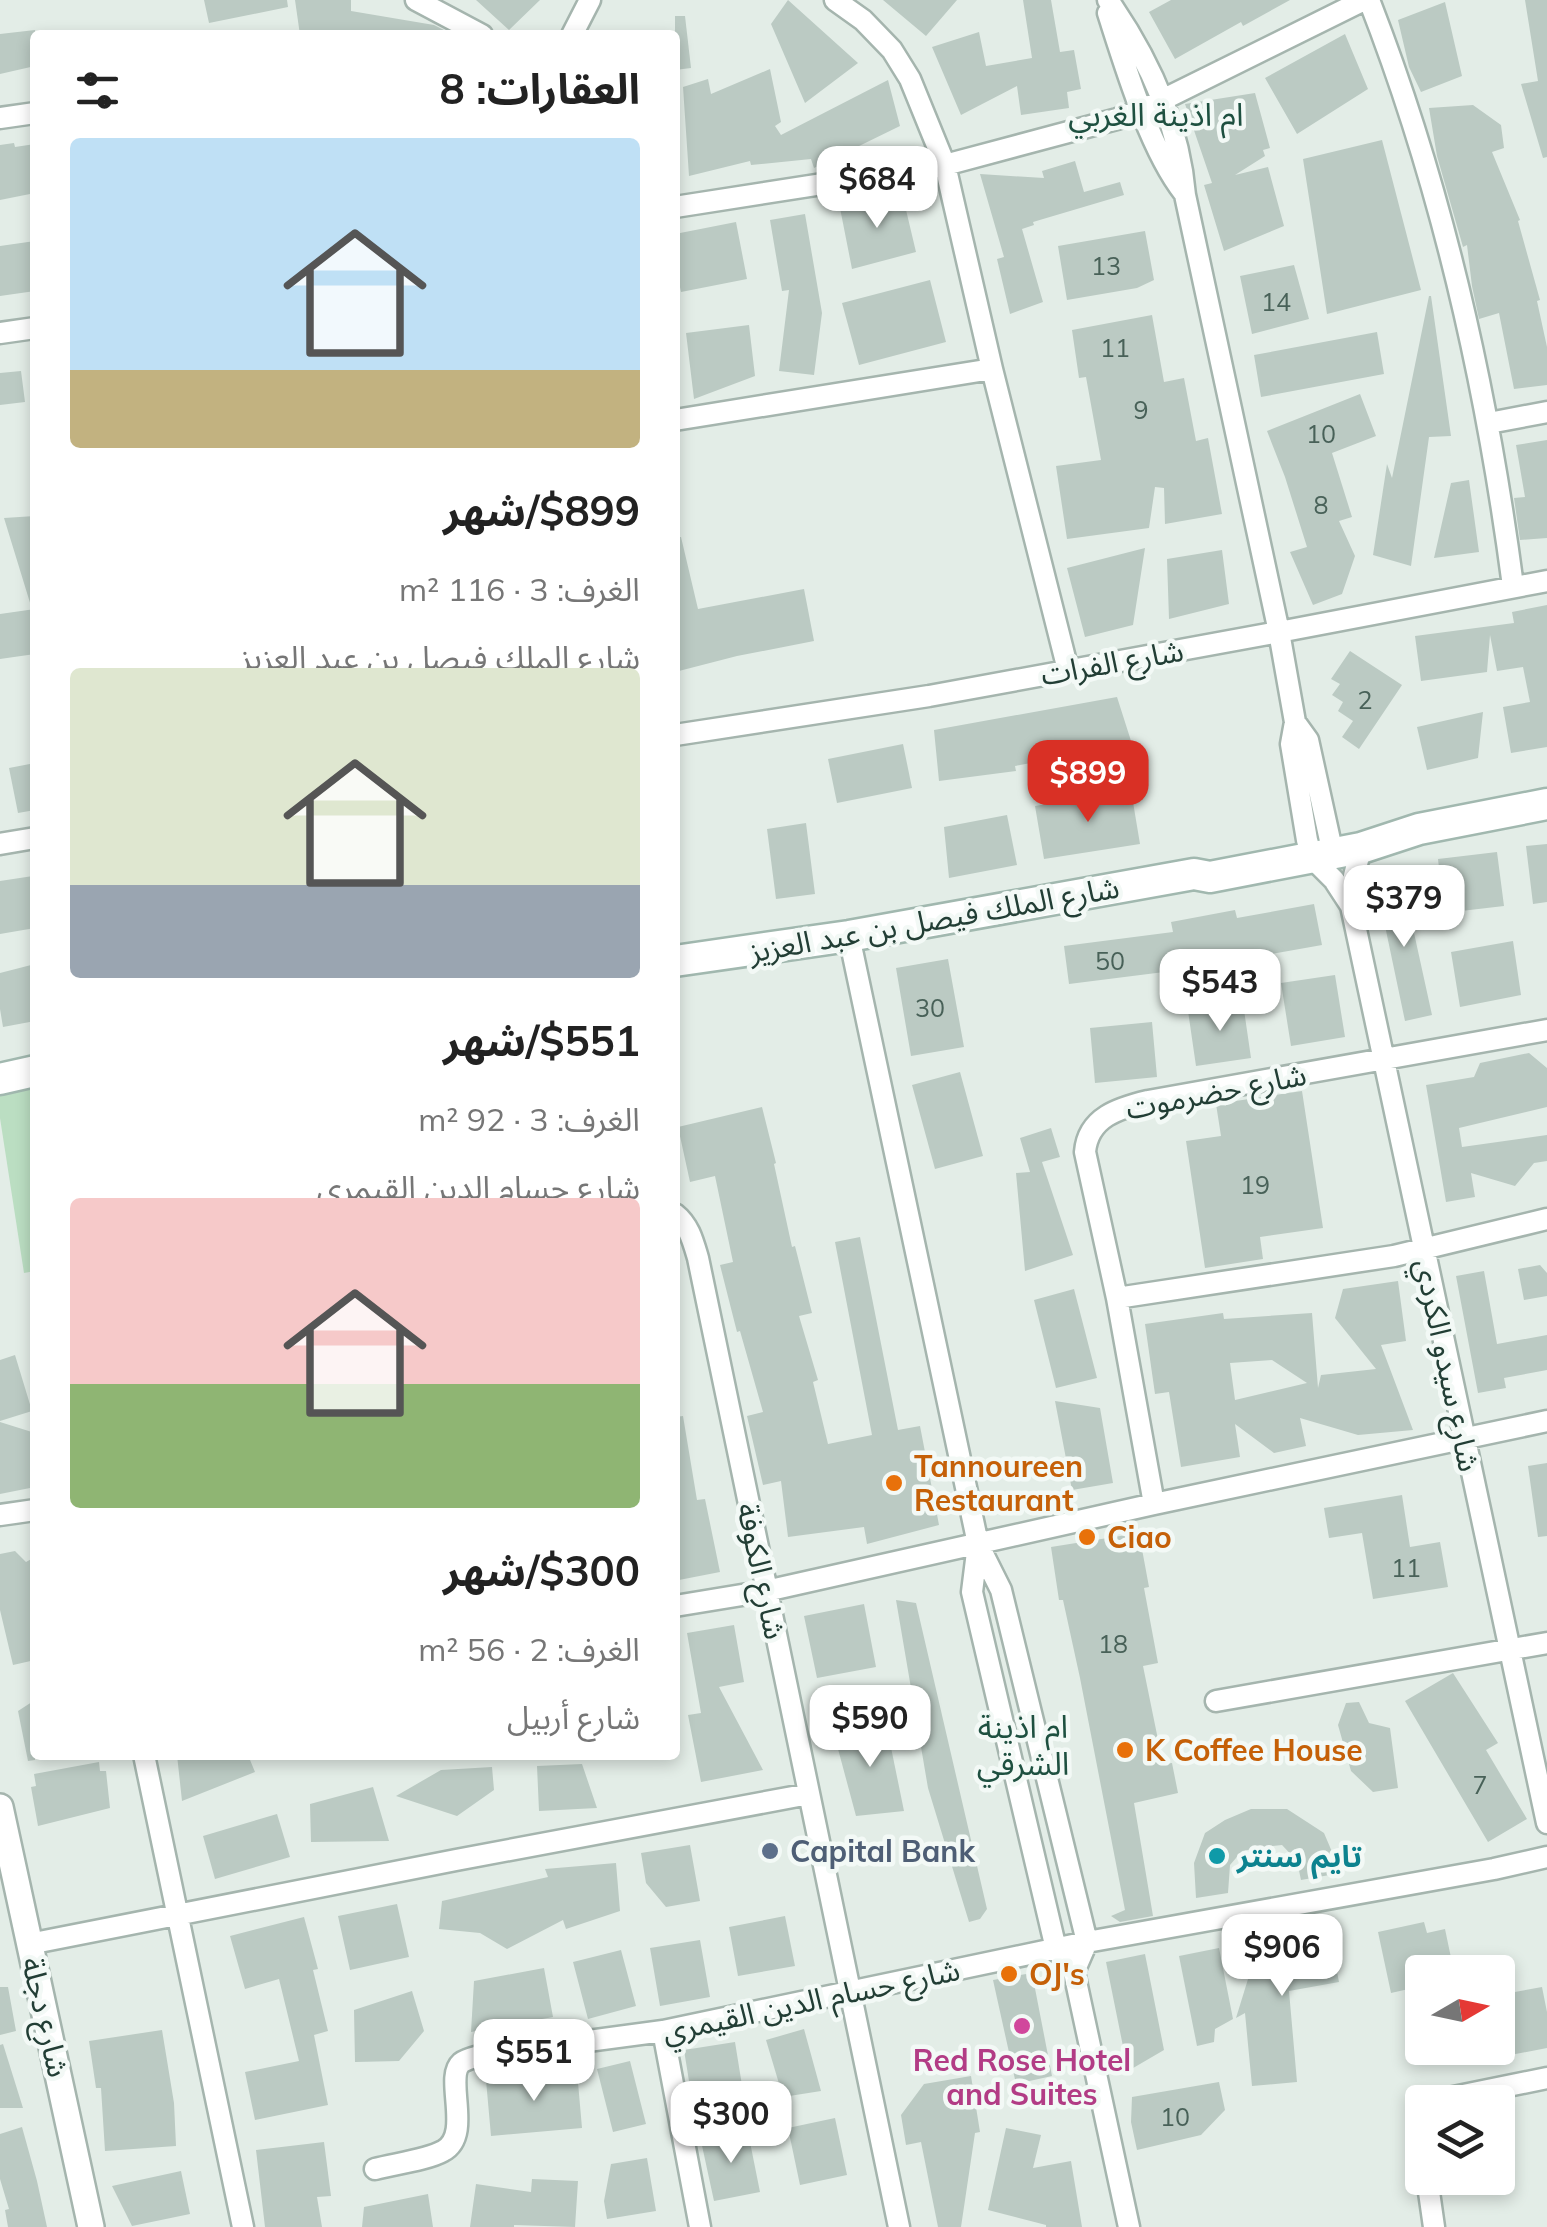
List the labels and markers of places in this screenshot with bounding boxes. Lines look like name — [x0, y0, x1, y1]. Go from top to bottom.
pin: $684 — [818, 146, 936, 231]
pin: $899 — [1029, 740, 1147, 825]
pin: $379 — [1345, 865, 1463, 950]
pin: $543 — [1161, 949, 1279, 1034]
place label: Tannoureen Restaurant — [914, 1447, 1083, 1519]
marker: Tannoureen Restaurant — [883, 1472, 905, 1494]
place label: Ciao — [1107, 1518, 1172, 1556]
marker: Ciao — [1076, 1526, 1098, 1548]
pin: $590 — [811, 1685, 929, 1770]
place label: K Coffee House — [1145, 1731, 1363, 1769]
marker: K Coffee House — [1114, 1739, 1136, 1761]
place label: Capital Bank — [790, 1832, 976, 1870]
place label: تايم سنتر — [1235, 1837, 1362, 1880]
marker: Capital Bank — [759, 1840, 781, 1862]
marker: تايم سنتر — [1206, 1845, 1228, 1867]
pin: $906 — [1223, 1914, 1341, 1999]
place label: OJ's — [1029, 1955, 1085, 1993]
marker: OJ's — [998, 1963, 1020, 1985]
marker: Red Rose Hotel and Suites — [1011, 2015, 1033, 2037]
pin: $551 — [475, 2019, 593, 2104]
place label: Red Rose Hotel and Suites — [913, 2041, 1131, 2113]
pin: $300 — [672, 2081, 790, 2166]

